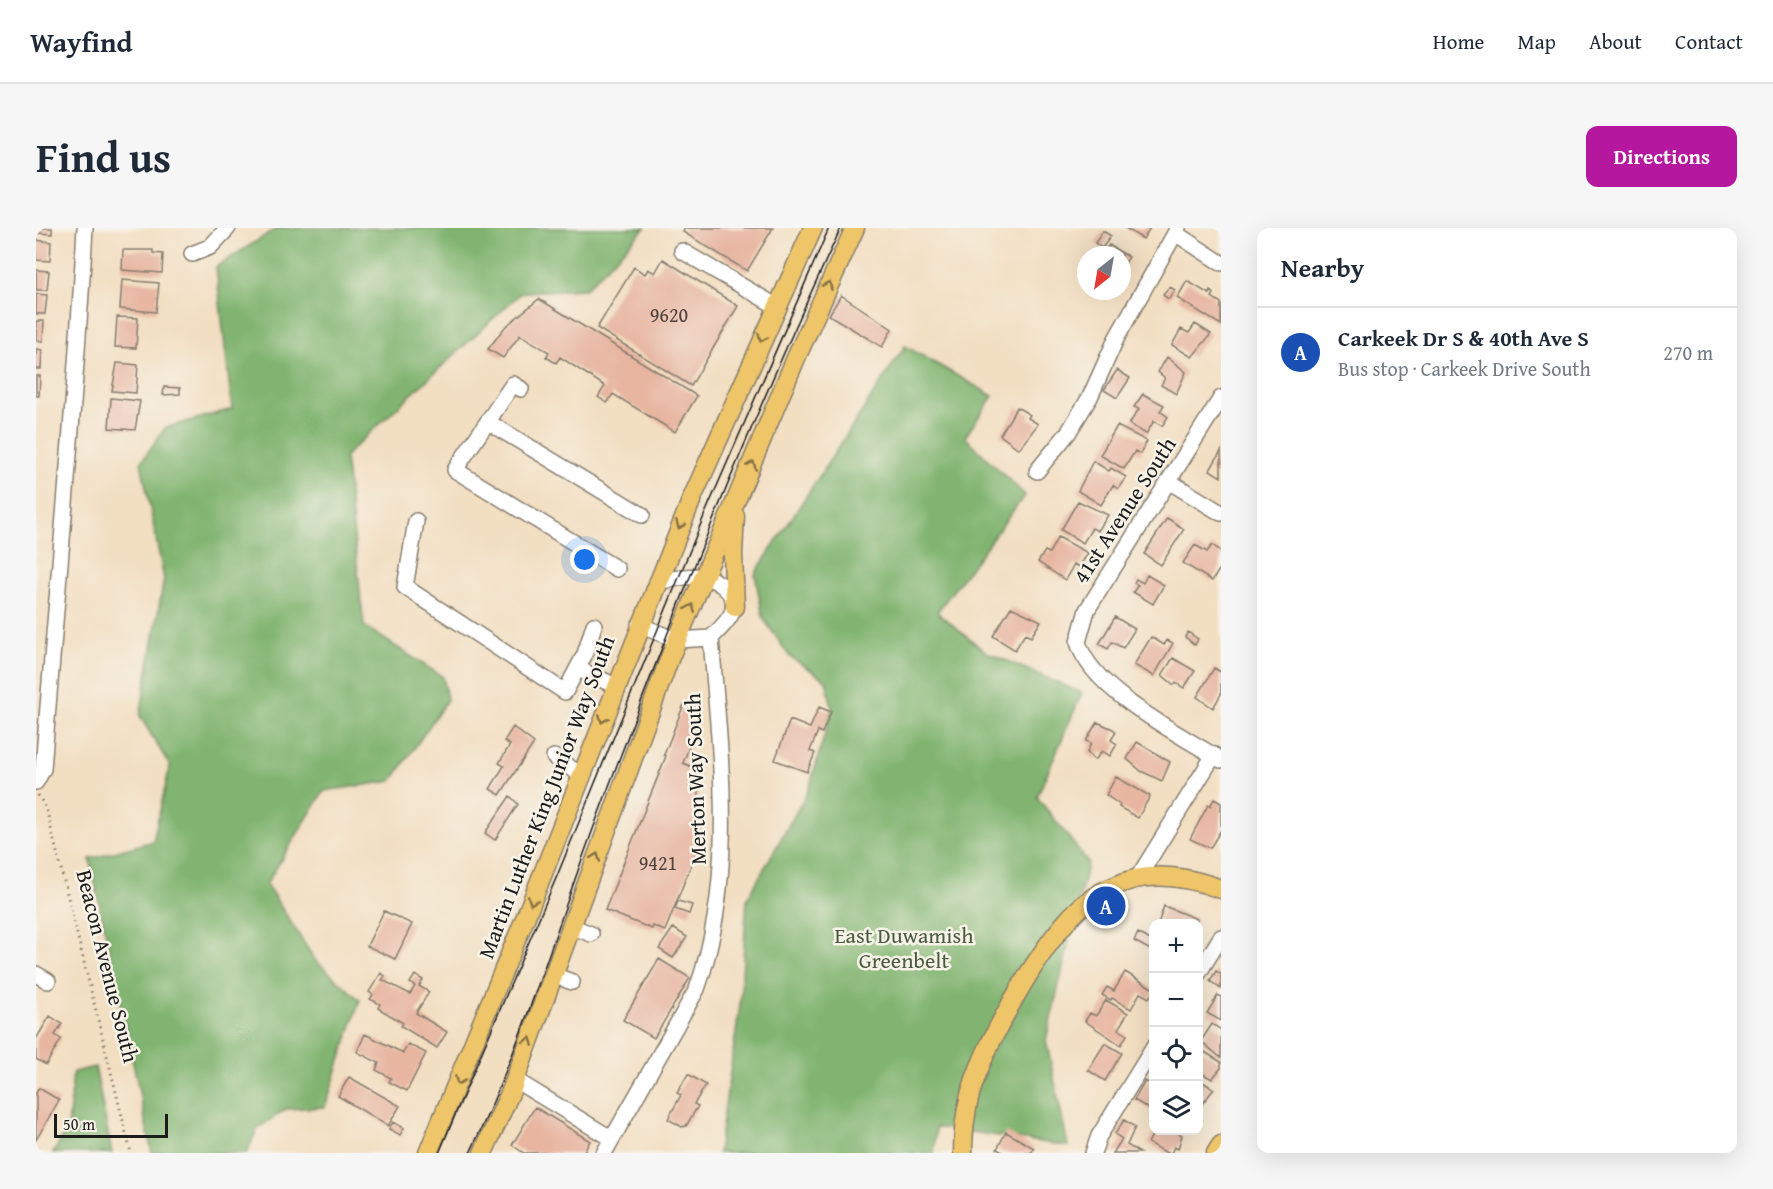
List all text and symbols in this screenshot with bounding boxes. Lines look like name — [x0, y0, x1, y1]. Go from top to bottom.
text: Wayfind — [30, 21, 132, 62]
text: Home — [1433, 26, 1484, 57]
text: Map — [1517, 26, 1556, 57]
text: About — [1589, 26, 1642, 57]
text: Contact — [1675, 26, 1743, 57]
text: Find us — [36, 126, 171, 187]
button: Directions — [1586, 126, 1737, 187]
north arrow — [1077, 246, 1131, 300]
text: Nearby — [1281, 248, 1364, 287]
one-way arrow — [821, 281, 833, 292]
house number: 9620 — [650, 300, 688, 329]
text: Carkeek Dr S & 40th Ave S — [1338, 322, 1589, 354]
one-way arrow — [757, 332, 769, 343]
text: A — [1294, 338, 1307, 367]
text: 270 m — [1663, 338, 1713, 367]
text: Bus stop · Carkeek Drive South — [1338, 354, 1591, 383]
street label: 41st Avenue South — [1065, 430, 1184, 590]
one-way arrow — [744, 460, 756, 471]
one-way arrow — [675, 519, 687, 530]
your location — [570, 545, 599, 574]
one-way arrow — [684, 604, 696, 615]
street label: Martin Luther King Junior Way South — [470, 630, 623, 963]
street label: Merton Way South — [676, 692, 714, 865]
one-way arrow — [598, 713, 610, 724]
house number: 9421 — [639, 848, 677, 877]
one-way arrow — [588, 852, 601, 863]
street label: Beacon Avenue South — [69, 866, 148, 1066]
pin: A — [1086, 884, 1126, 928]
one-way arrow — [527, 895, 540, 906]
park label: East Duwamish Greenbelt — [834, 919, 974, 976]
map controls — [1149, 919, 1203, 1135]
button: + — [1149, 919, 1203, 973]
button: − — [1149, 973, 1203, 1027]
button: locate — [1149, 1027, 1203, 1081]
one-way arrow — [522, 1036, 535, 1046]
one-way arrow — [453, 1076, 466, 1086]
button: layers — [1149, 1081, 1203, 1135]
scale bar — [54, 1111, 168, 1138]
text: 50 m — [63, 1112, 95, 1136]

